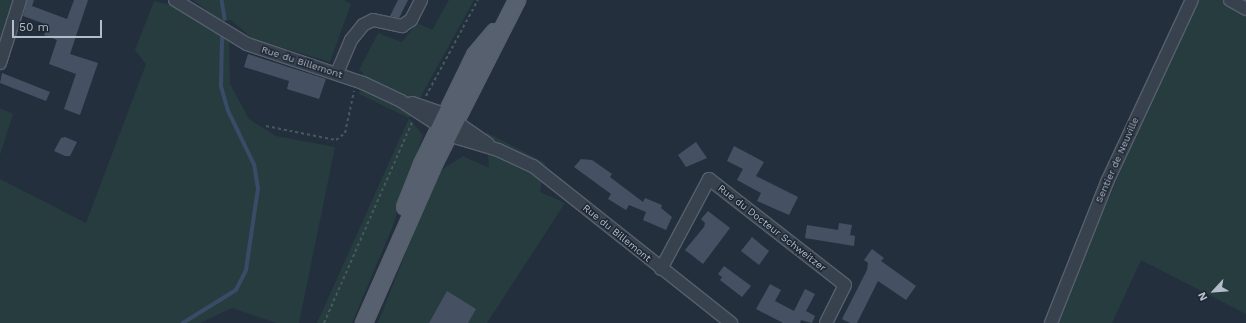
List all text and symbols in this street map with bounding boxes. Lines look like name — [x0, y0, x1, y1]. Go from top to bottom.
scale bar — [14, 12, 104, 38]
text: 50 m — [19, 20, 49, 34]
street label: Rue du Billemont — [260, 43, 344, 81]
street label: Sentier de Neuville — [1093, 115, 1141, 205]
street label: Rue du Docteur Schweitzer — [715, 182, 829, 274]
street label: Rue du Billemont — [580, 202, 654, 264]
north arrow — [1194, 271, 1234, 311]
text: N — [1195, 290, 1210, 303]

